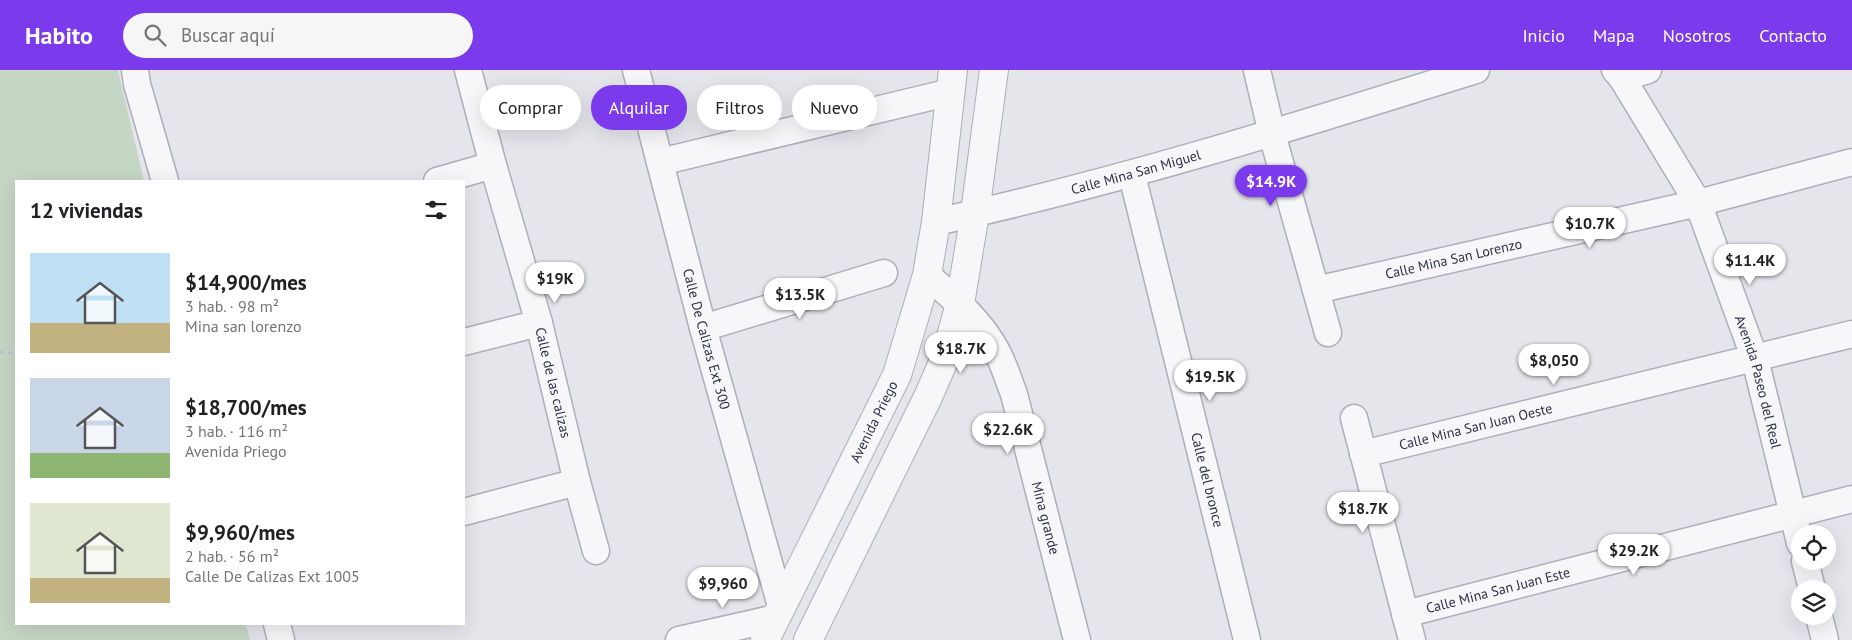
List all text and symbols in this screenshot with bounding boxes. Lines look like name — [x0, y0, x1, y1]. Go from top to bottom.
search box — [123, 13, 473, 58]
text: Habito — [25, 20, 93, 51]
icon: search — [141, 21, 169, 49]
text: Buscar aquí — [181, 23, 275, 47]
text: Inicio — [1522, 24, 1565, 47]
text: Mapa — [1593, 24, 1635, 47]
text: Nosotros — [1663, 24, 1731, 47]
text: Contacto — [1759, 24, 1827, 47]
chip: Comprar — [480, 85, 581, 130]
chip: Alquilar — [591, 85, 687, 130]
chip: Filtros — [697, 85, 782, 130]
chip: Nuevo — [792, 85, 877, 130]
street label: Calle Mina San Miguel — [1069, 145, 1203, 198]
pin: $14.9K — [1230, 164, 1312, 207]
text: $14.9K — [1246, 171, 1296, 191]
icon: filters — [422, 196, 450, 224]
text: 12 viviendas — [30, 197, 143, 224]
pin: $10.7K — [1549, 206, 1631, 249]
text: $10.7K — [1565, 213, 1615, 233]
street label: Calle Mina San Lorenzo — [1383, 234, 1524, 283]
pin: $11.4K — [1709, 244, 1791, 286]
text: $11.4K — [1725, 250, 1775, 270]
pin: $19K — [525, 262, 585, 304]
street label: Calle De Calizas Ext 300 — [679, 266, 734, 412]
text: $19K — [536, 268, 574, 288]
text: $14,900/mes — [185, 269, 307, 296]
icon: home — [70, 273, 130, 333]
pin: $13.5K — [759, 278, 841, 320]
text: $13.5K — [775, 284, 825, 304]
text: 3 hab. · 98 m² — [185, 296, 279, 316]
street label: Avenida Paseo del Real — [1731, 313, 1786, 450]
text: Mina san lorenzo — [185, 316, 302, 336]
street label: Calle de las calizas — [531, 325, 575, 440]
pin: $18.7K — [920, 332, 1002, 374]
text: $18.7K — [936, 338, 986, 358]
pin: $8,050 — [1513, 344, 1595, 386]
text: $8,050 — [1529, 350, 1579, 370]
pin: $19.5K — [1169, 360, 1251, 402]
text: $19.5K — [1185, 366, 1235, 386]
street label: Avenida Priego — [846, 378, 902, 465]
text: $18,700/mes — [185, 394, 307, 421]
icon: home — [70, 398, 130, 458]
street label: Calle Mina San Juan Oeste — [1397, 399, 1554, 454]
pin: $22.6K — [967, 412, 1049, 455]
text: $22.6K — [983, 419, 1033, 439]
text: 3 hab. · 116 m² — [185, 421, 288, 441]
street label: Calle del bronce — [1187, 431, 1228, 529]
text: Avenida Priego — [185, 441, 287, 461]
street label: Mina grande — [1028, 479, 1064, 556]
pin: $18.7K — [1322, 492, 1404, 534]
text: $18.7K — [1338, 498, 1388, 518]
text: $9,960/mes — [185, 519, 295, 546]
icon: home — [70, 523, 130, 583]
map controls — [1791, 525, 1836, 625]
button: locate — [1791, 525, 1836, 570]
pin: $29.2K — [1593, 534, 1675, 576]
text: $29.2K — [1609, 540, 1659, 560]
text: 2 hab. · 56 m² — [185, 546, 279, 566]
street label: Calle Mina San Juan Este — [1424, 563, 1572, 617]
text: Calle De Calizas Ext 1005 — [185, 566, 360, 586]
pin: $9,960 — [682, 566, 764, 609]
text: $9,960 — [698, 573, 748, 593]
button: layers — [1791, 580, 1836, 625]

